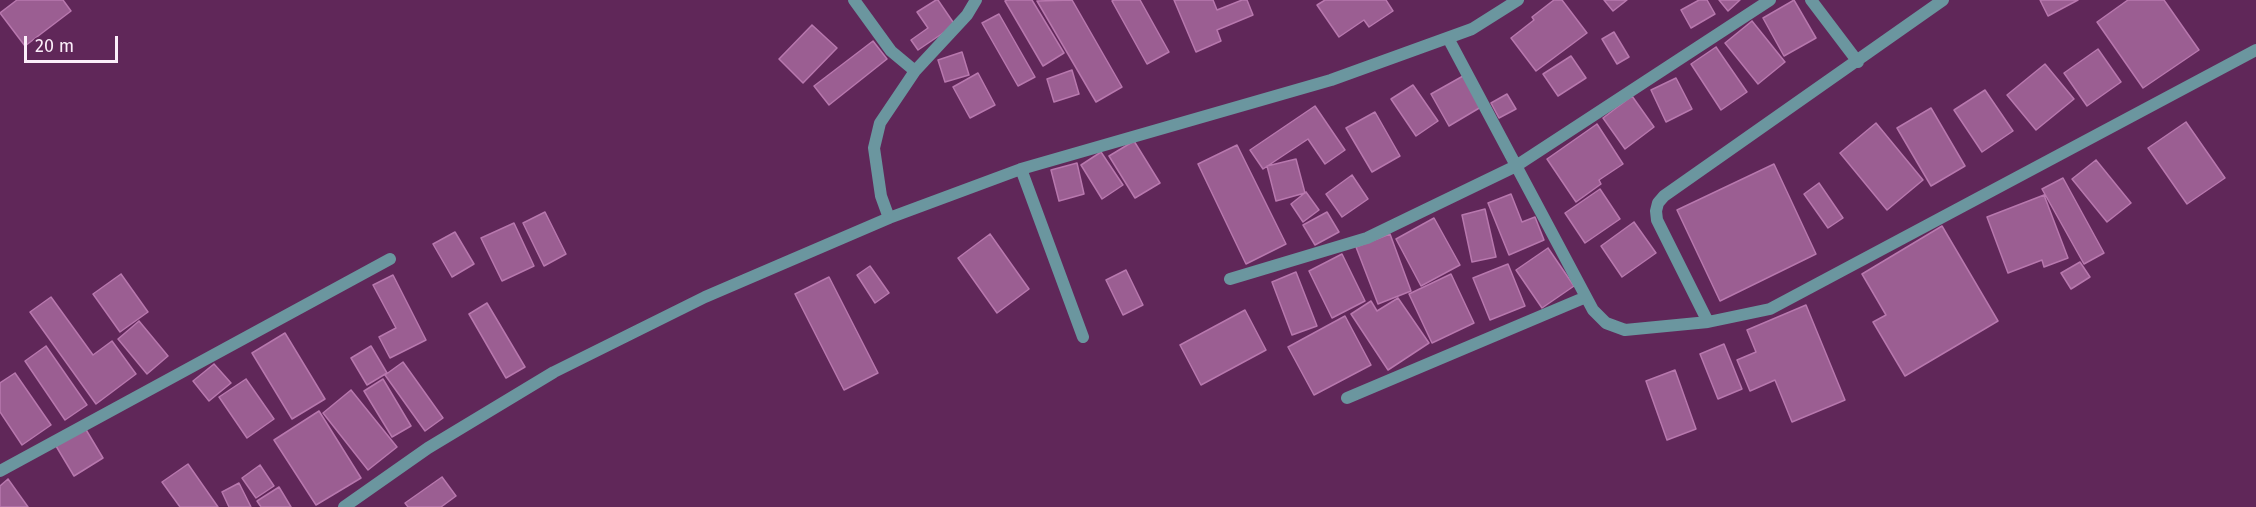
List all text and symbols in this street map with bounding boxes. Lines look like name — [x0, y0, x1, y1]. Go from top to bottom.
scale bar — [27, 24, 122, 62]
text: 20 m — [35, 35, 74, 57]

